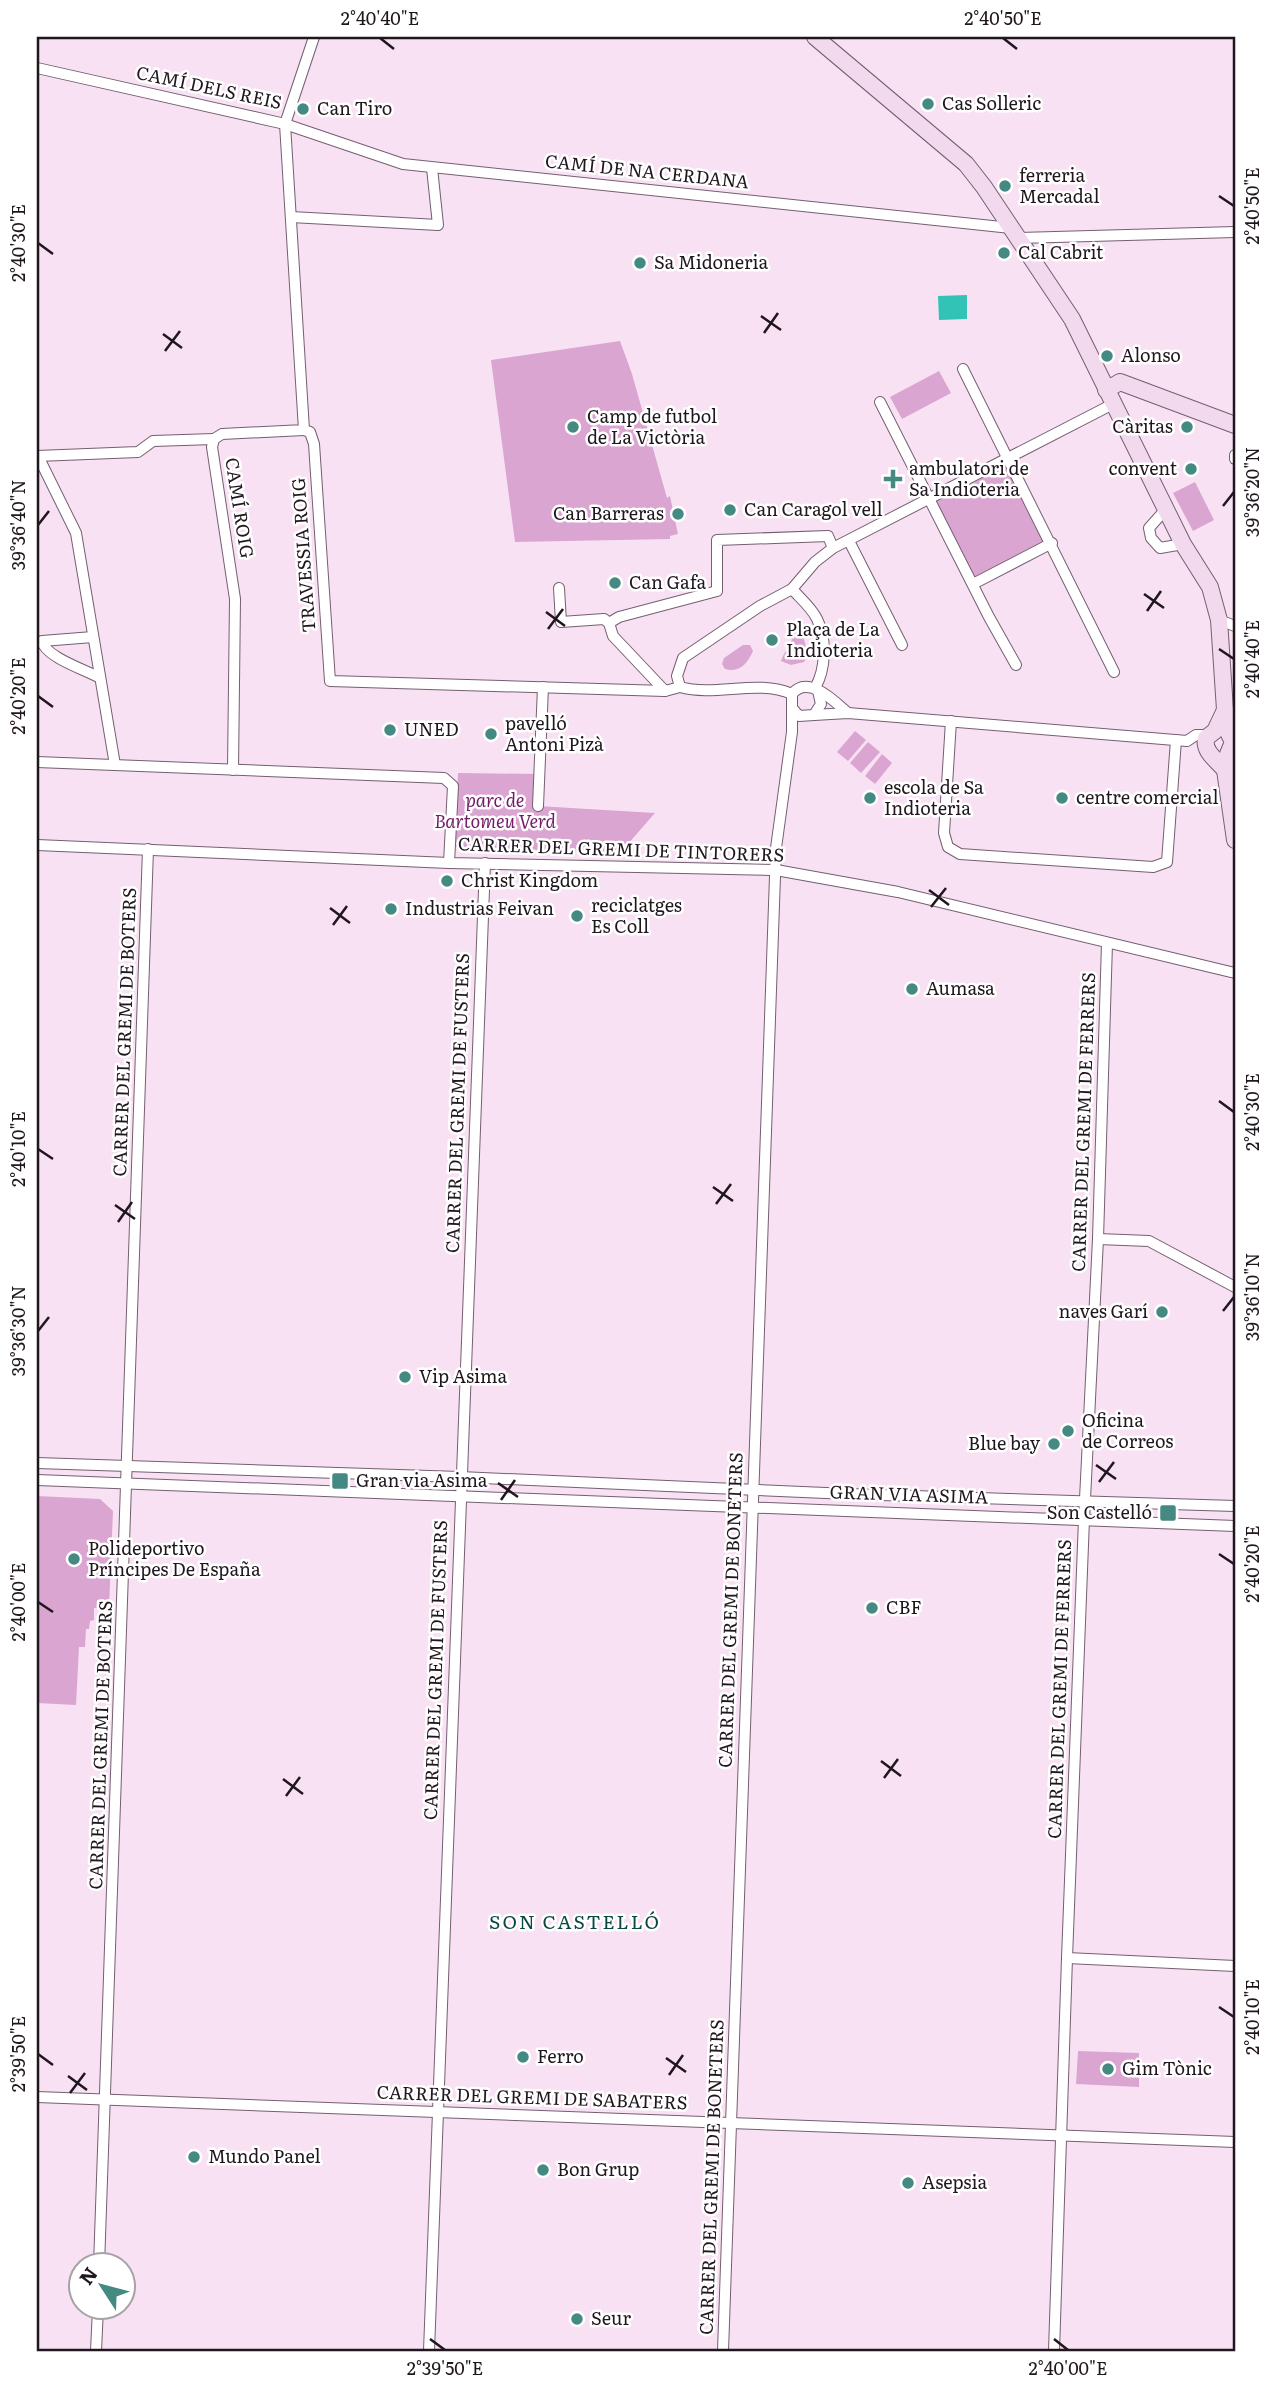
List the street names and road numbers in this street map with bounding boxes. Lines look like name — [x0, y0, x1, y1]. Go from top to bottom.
street label: CAMÍ DELS REIS — [134, 58, 285, 115]
street label: CAMÍ DE NA CERDANA — [544, 146, 750, 195]
street label: CAMÍ ROIG — [219, 456, 262, 560]
street label: TRAVESSIA ROIG — [284, 477, 321, 633]
street label: CARRER DEL GREMI DE TINTORERS — [457, 829, 785, 868]
street label: CARRER DEL GREMI DE BOTERS — [105, 887, 142, 1177]
street label: CARRER DEL GREMI DE FUSTERS — [438, 953, 475, 1253]
street label: CARRER DEL GREMI DE FERRERS — [1064, 972, 1101, 1272]
street label: CARRER DEL GREMI DE BONETERS — [710, 1452, 749, 1768]
street label: GRAN VIA ASIMA — [829, 1477, 989, 1510]
street label: CARRER DEL GREMI DE FUSTERS — [416, 1520, 453, 1820]
street label: CARRER DEL GREMI DE FERRERS — [1040, 1539, 1077, 1839]
street label: CARRER DEL GREMI DE BOTERS — [81, 1600, 118, 1890]
street label: CARRER DEL GREMI DE BONETERS — [691, 2019, 730, 2335]
street label: CARRER DEL GREMI DE SABATERS — [376, 2078, 688, 2115]

